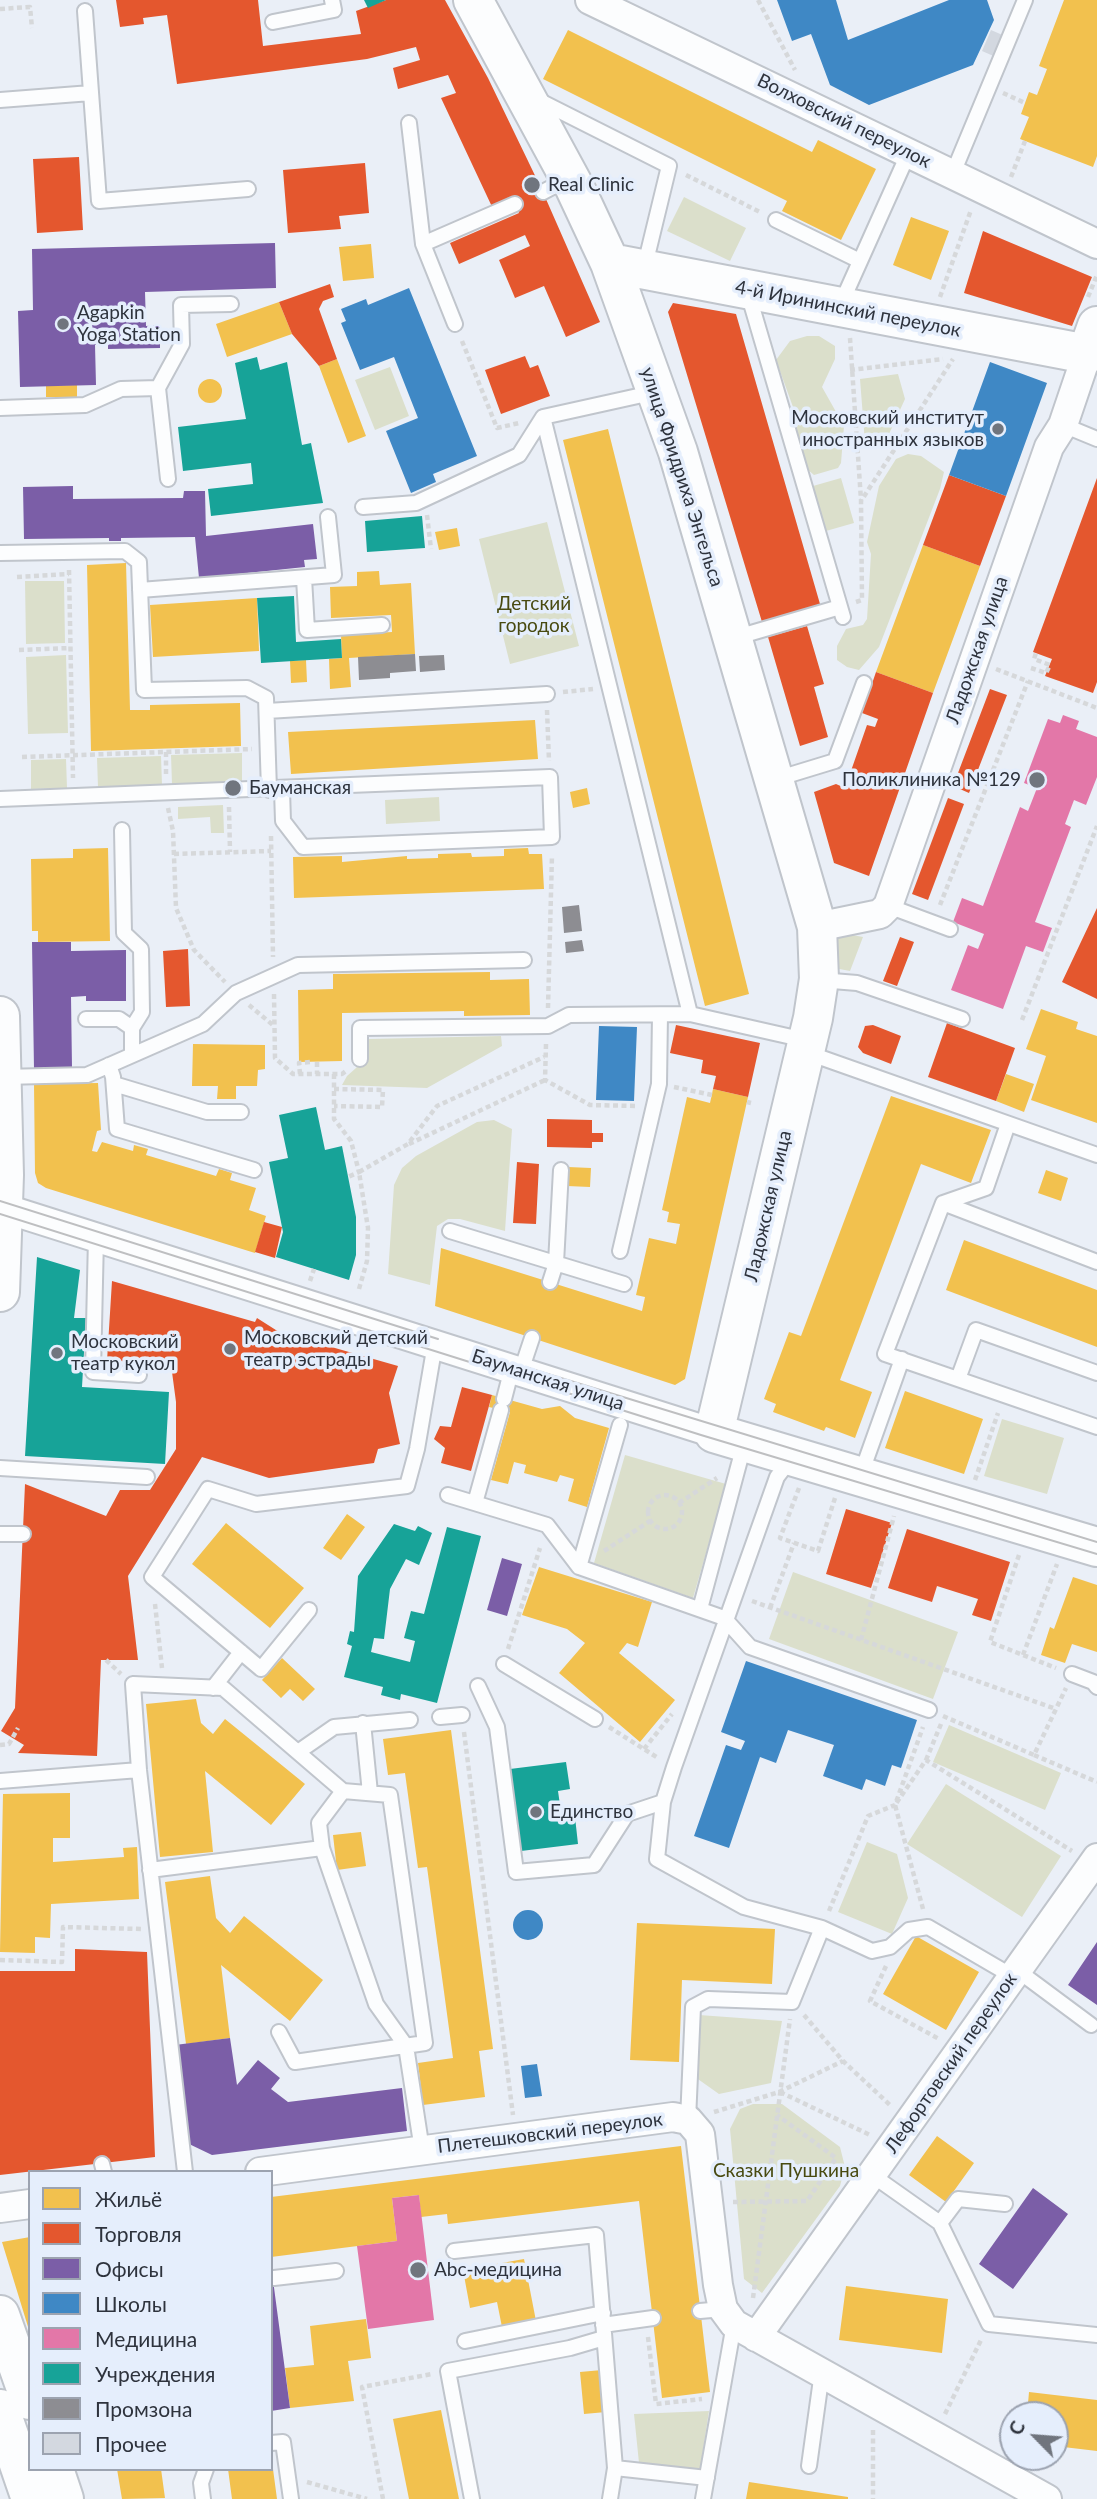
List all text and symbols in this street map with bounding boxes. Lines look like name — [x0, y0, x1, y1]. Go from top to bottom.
street label: Волховский переулок — [753, 69, 935, 173]
place label: Real Clinic — [548, 174, 634, 196]
marker: Real Clinic — [522, 175, 542, 195]
street label: 4-й Ирининский переулок — [733, 276, 963, 342]
place label: Agapkin Yoga Station — [77, 302, 181, 346]
marker: Agapkin Yoga Station — [55, 316, 71, 332]
street label: улица Фридриха Энгельса — [636, 364, 728, 590]
place label: Московский институт иностранных языков — [791, 407, 984, 451]
marker: Московский институт иностранных языков — [990, 421, 1006, 437]
street label: Ладожская улица — [941, 573, 1013, 727]
park label: Детский городок — [497, 593, 571, 637]
place label: Поликлиника №129 — [842, 769, 1021, 791]
marker: Поликлиника №129 — [1027, 770, 1047, 790]
place label: Бауманская — [249, 777, 351, 799]
marker: Бауманская — [223, 778, 243, 798]
street label: Ладожская улица — [740, 1128, 796, 1284]
place label: Московский детский театр эстрады — [244, 1327, 428, 1371]
place label: Московский театр кукол — [71, 1331, 179, 1375]
marker: Московский детский театр эстрады — [222, 1341, 238, 1357]
marker: Московский театр кукол — [49, 1345, 65, 1361]
street label: Бауманская улица — [469, 1345, 627, 1415]
place label: Единство — [550, 1801, 633, 1823]
marker: Единство — [528, 1804, 544, 1820]
street label: Лефортовский переулок — [880, 1968, 1022, 2158]
street label: Плетешковский переулок — [436, 2108, 664, 2158]
park label: Сказки Пушкина — [713, 2160, 859, 2182]
legend — [28, 2170, 273, 2471]
text: Жильё — [95, 2186, 162, 2211]
text: Торговля — [95, 2221, 182, 2246]
text: Офисы — [95, 2256, 164, 2281]
place label: Abc-медицина — [434, 2259, 562, 2281]
marker: Abc-медицина — [408, 2260, 428, 2280]
text: Школы — [95, 2291, 167, 2316]
text: Медицина — [95, 2326, 197, 2351]
text: Учреждения — [95, 2361, 215, 2386]
text: Промзона — [95, 2396, 192, 2421]
north arrow — [999, 2401, 1069, 2471]
text: С — [1003, 2417, 1029, 2438]
text: Прочее — [95, 2431, 167, 2456]

